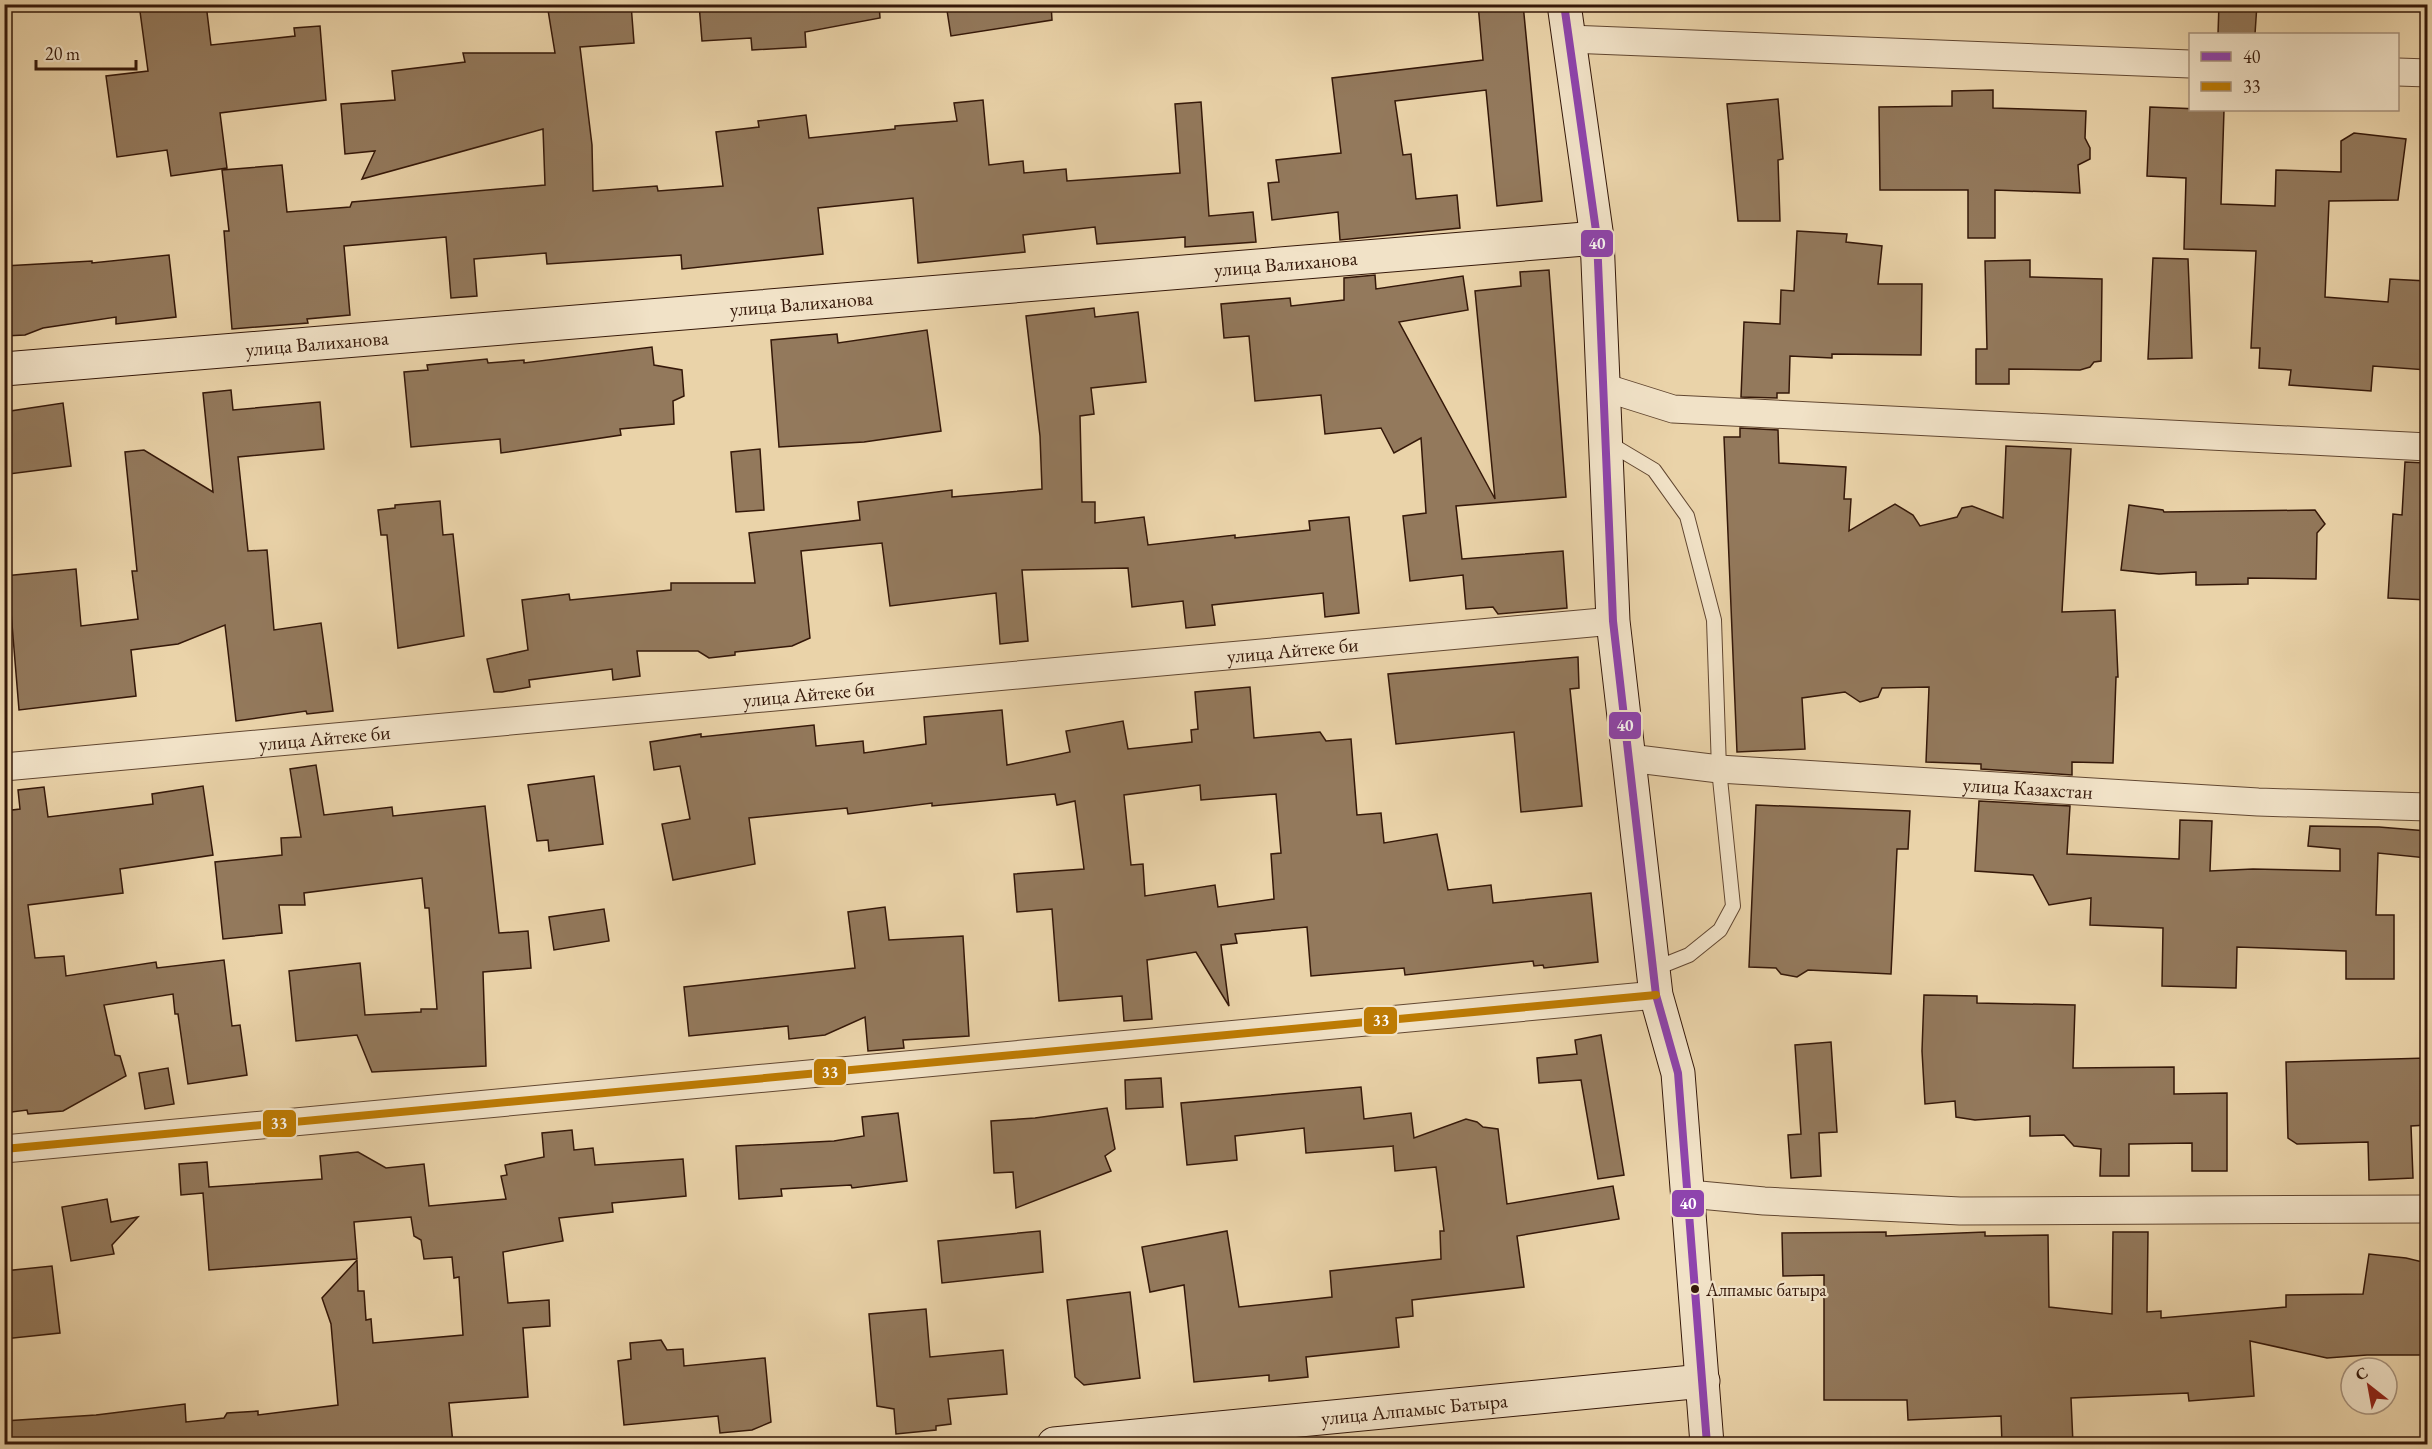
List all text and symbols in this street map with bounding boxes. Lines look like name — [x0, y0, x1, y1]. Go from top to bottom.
scale bar — [36, 33, 136, 71]
legend — [2189, 33, 2399, 111]
text: 20 m — [45, 42, 80, 65]
text: 40 — [2243, 45, 2261, 68]
text: 33 — [2243, 75, 2260, 98]
line badge: 40 — [1580, 229, 1614, 258]
text: 40 — [1589, 233, 1606, 254]
street label: улица Валиханова — [1213, 245, 1358, 282]
street label: улица Валиханова — [729, 285, 874, 322]
street label: улица Валиханова — [244, 324, 390, 362]
street label: улица Айтеке би — [1226, 631, 1360, 669]
street label: улица Айтеке би — [742, 675, 876, 713]
line badge: 40 — [1608, 711, 1642, 740]
text: 40 — [1617, 715, 1634, 736]
street label: улица Айтеке би — [258, 719, 392, 757]
street label: улица Казахстан — [1962, 771, 2094, 805]
line badge: 33 — [1363, 1006, 1398, 1035]
text: 33 — [1373, 1010, 1389, 1031]
line badge: 33 — [813, 1058, 847, 1086]
text: 33 — [822, 1062, 838, 1083]
line badge: 33 — [262, 1109, 297, 1138]
text: 33 — [271, 1113, 287, 1134]
line badge: 40 — [1671, 1189, 1705, 1218]
text: 40 — [1680, 1193, 1697, 1214]
place label: Алпамыс батыра — [1705, 1278, 1827, 1301]
marker: Алпамыс батыра — [1689, 1283, 1701, 1295]
north arrow — [2339, 1356, 2399, 1416]
text: С — [2351, 1362, 2372, 1385]
street label: улица Алпамыс Батыра — [1320, 1387, 1509, 1431]

